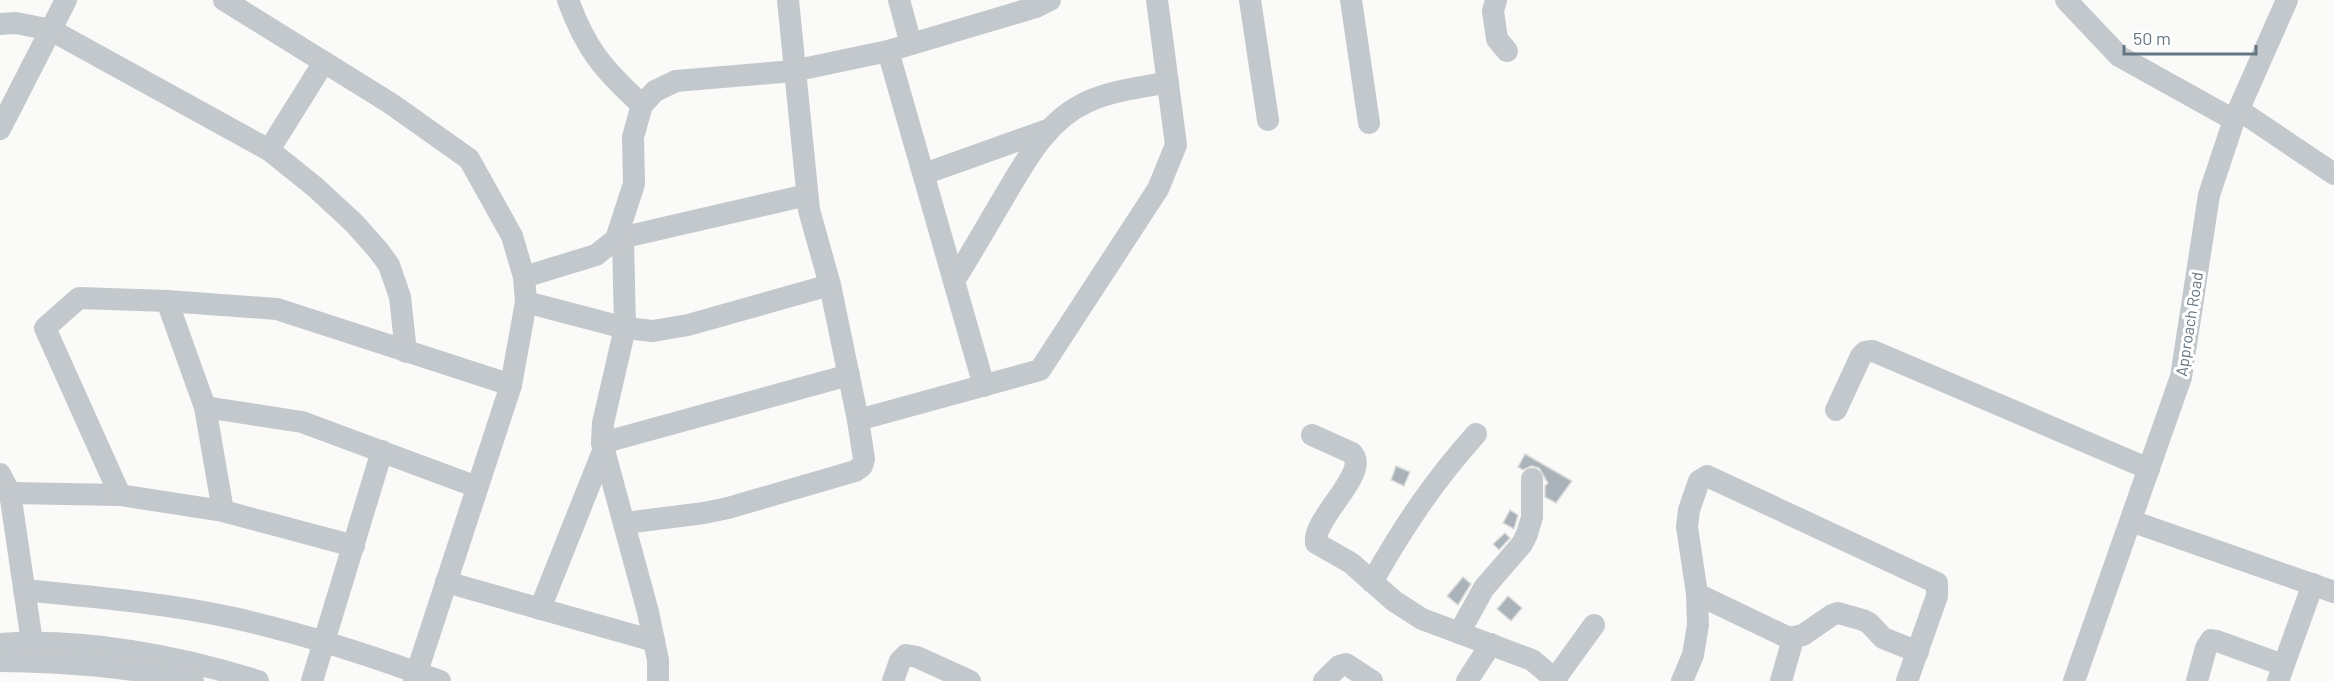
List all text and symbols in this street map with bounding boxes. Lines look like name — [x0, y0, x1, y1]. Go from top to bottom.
scale bar — [2124, 18, 2256, 56]
text: 50 m — [2133, 27, 2171, 49]
street label: Approach Road — [2171, 270, 2206, 378]

